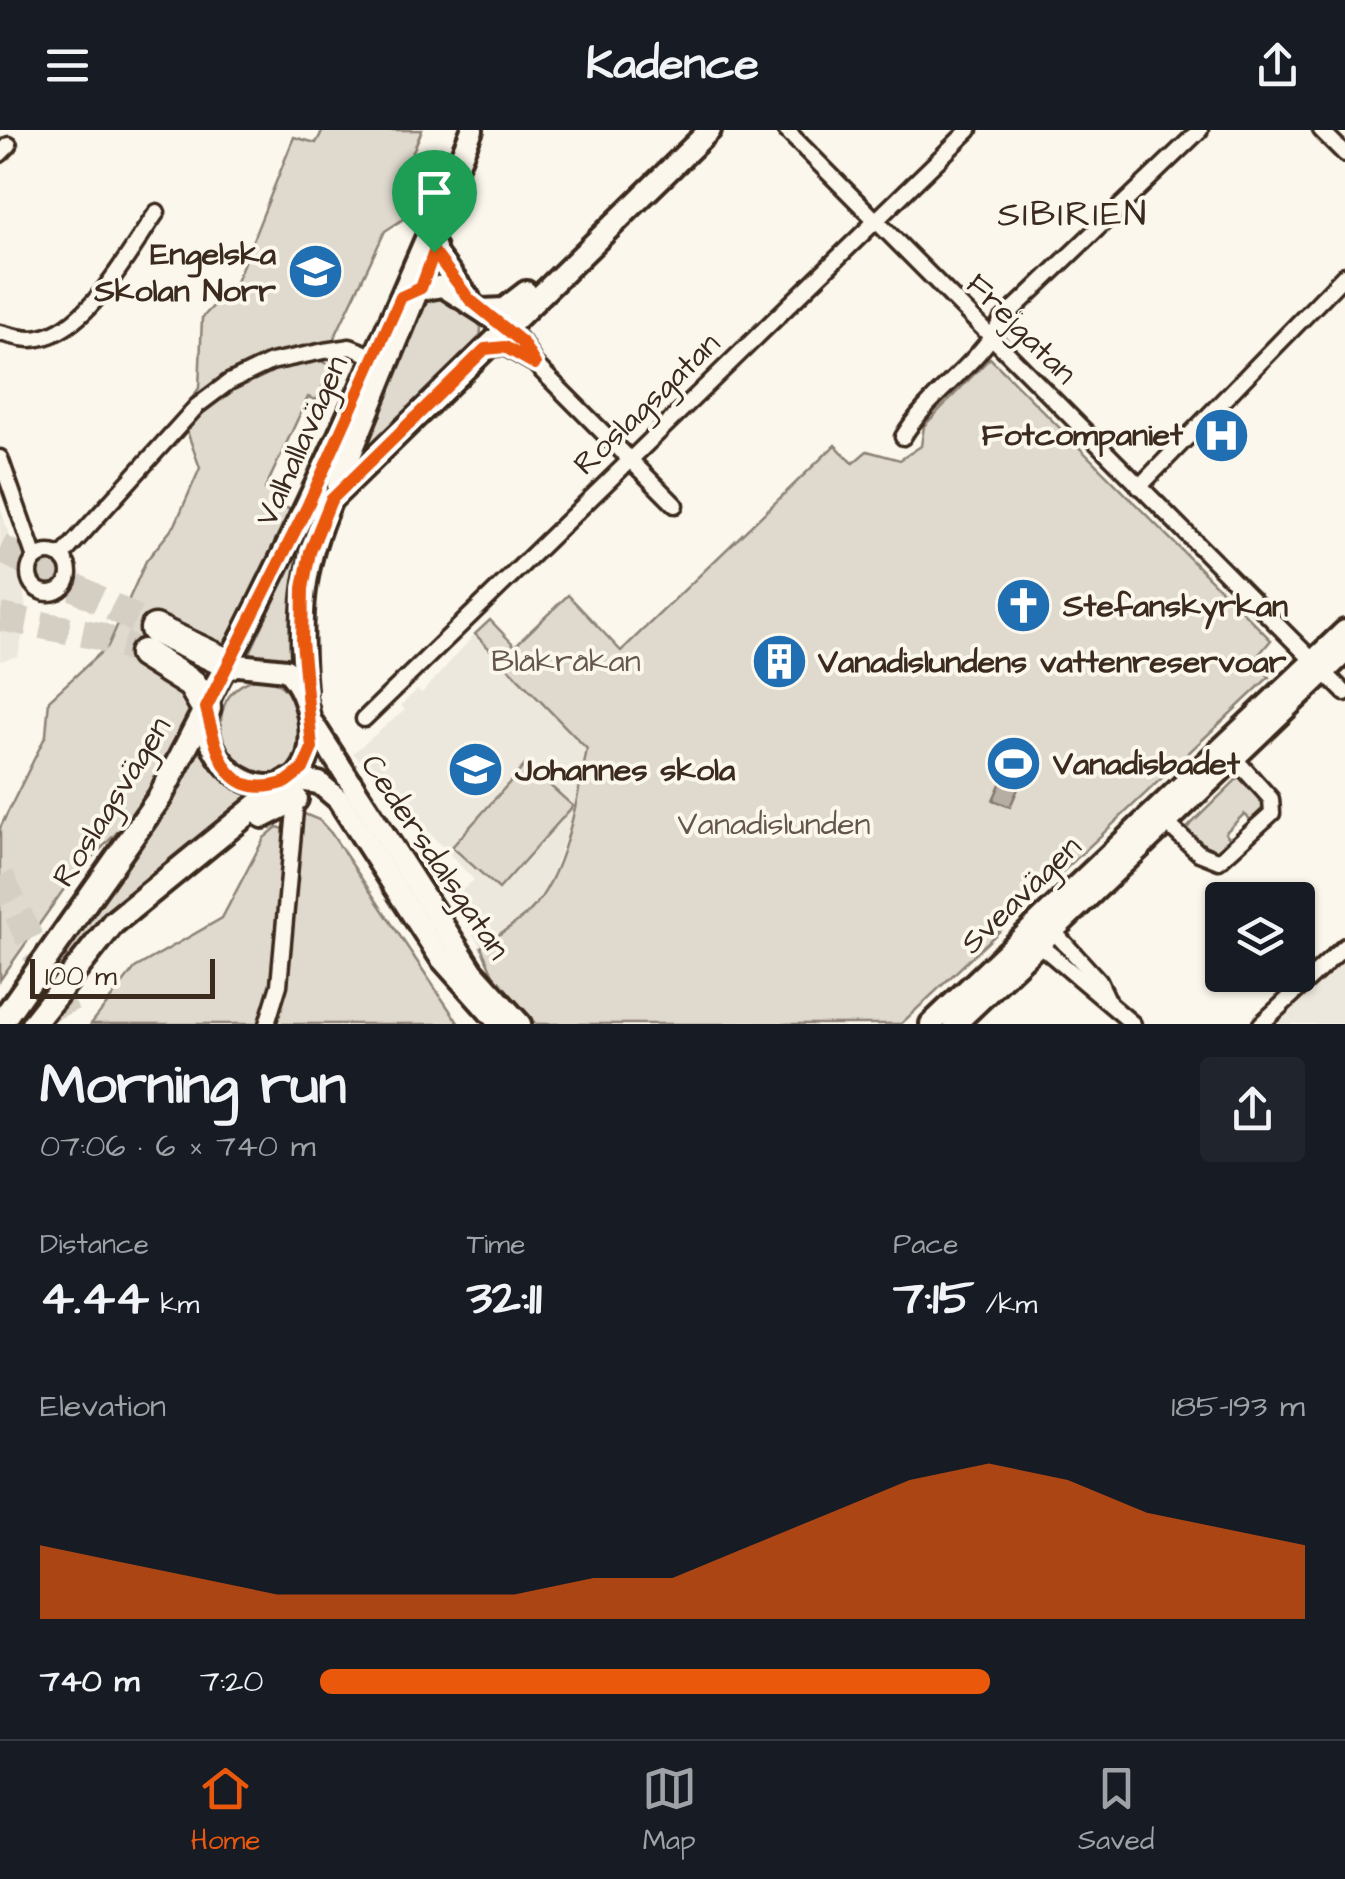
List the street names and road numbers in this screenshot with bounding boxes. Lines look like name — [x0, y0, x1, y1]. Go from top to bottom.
street label: Frejgatan — [955, 263, 1087, 395]
street label: Roslagsgatan — [563, 322, 731, 486]
street label: Valhallavägen — [244, 348, 360, 534]
street label: Roslagsvägen — [42, 708, 182, 896]
street label: Cedersdalsgatan — [349, 745, 521, 969]
street label: Sveavägen — [950, 826, 1092, 964]

